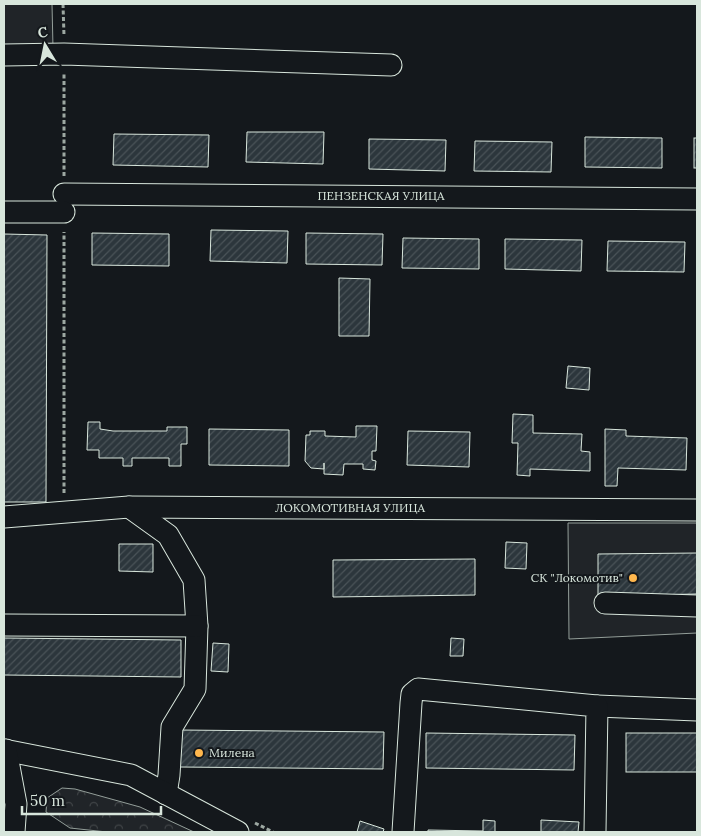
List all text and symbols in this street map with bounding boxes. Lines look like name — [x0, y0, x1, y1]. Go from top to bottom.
north arrow — [20, 20, 70, 70]
text: С — [36, 22, 49, 42]
street label: ПЕНЗЕНСКАЯ УЛИЦА — [317, 188, 445, 203]
street label: ЛОКОМОТИВНАЯ УЛИЦА — [275, 500, 425, 515]
place label: СК "Локомотив" — [531, 570, 623, 585]
marker: СК "Локомотив" — [627, 572, 639, 584]
place label: Милена — [209, 745, 255, 760]
marker: Милена — [193, 747, 205, 759]
scale bar — [22, 784, 161, 816]
text: 50 m — [30, 791, 65, 810]

